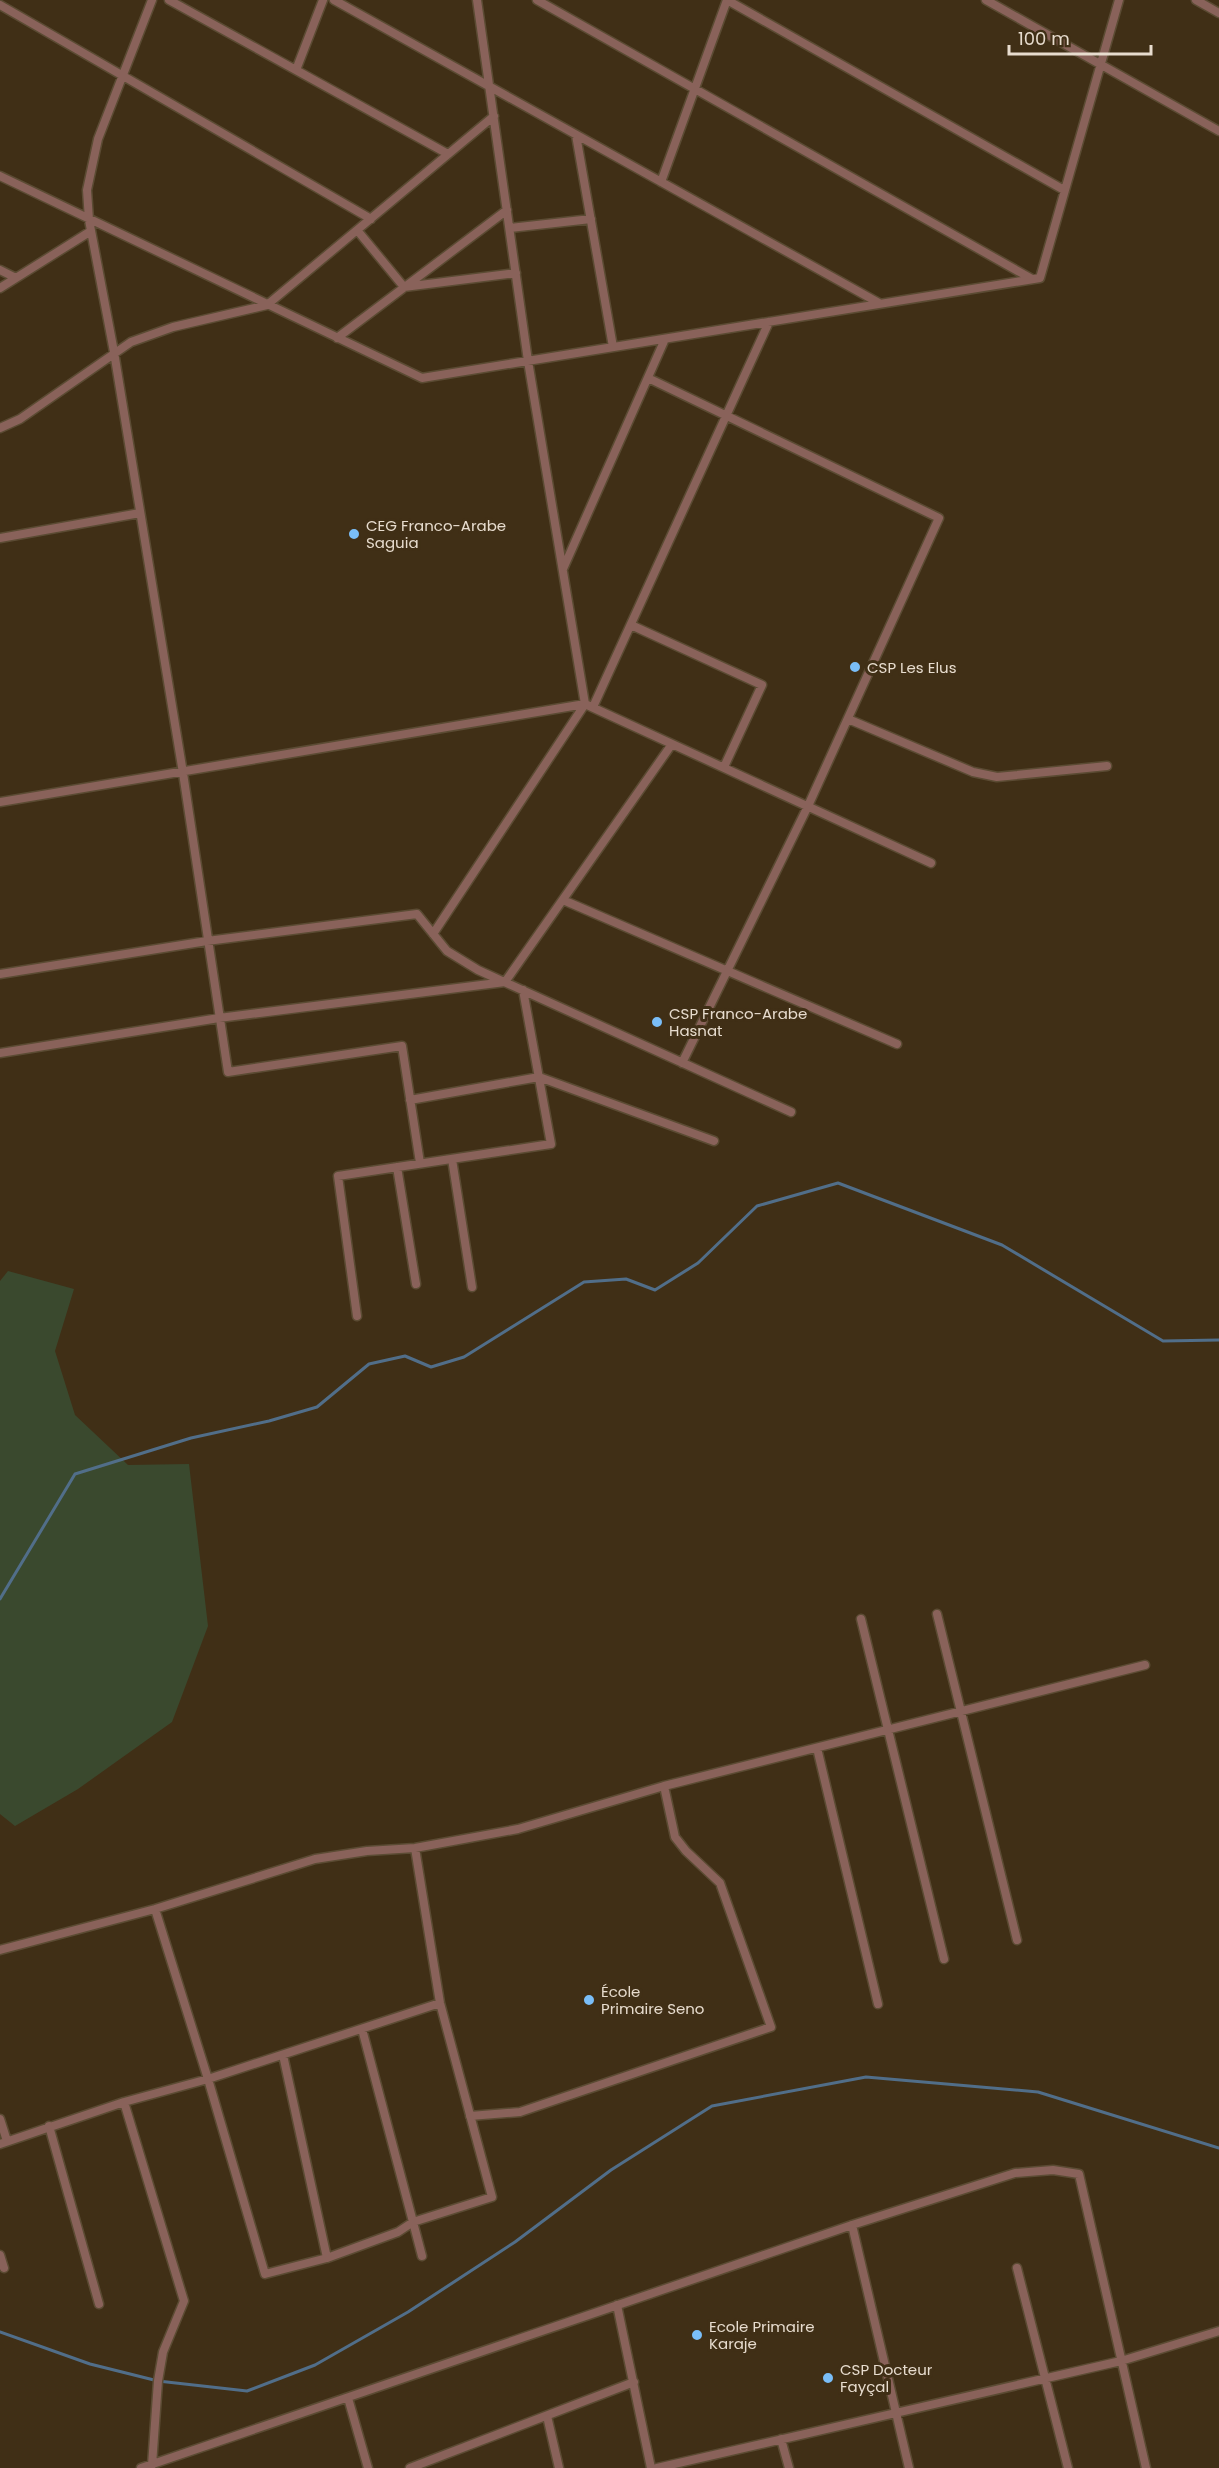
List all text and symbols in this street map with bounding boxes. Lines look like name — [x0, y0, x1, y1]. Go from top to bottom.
scale bar — [1009, 18, 1152, 56]
text: 100 m — [1018, 26, 1070, 51]
place label: CEG Franco-Arabe Saguia — [366, 515, 506, 553]
marker: CEG Franco-Arabe Saguia — [347, 527, 361, 541]
place label: CSP Les Elus — [867, 657, 957, 678]
marker: CSP Les Elus — [848, 660, 862, 674]
place label: CSP Franco-Arabe Hasnat — [669, 1003, 807, 1041]
marker: CSP Franco-Arabe Hasnat — [650, 1015, 664, 1029]
place label: École Primaire Seno — [601, 1981, 704, 2019]
marker: École Primaire Seno — [582, 1993, 596, 2007]
place label: Ecole Primaire Karaje — [709, 2316, 815, 2354]
marker: Ecole Primaire Karaje — [690, 2328, 704, 2342]
place label: CSP Docteur Fayçal — [840, 2359, 933, 2397]
marker: CSP Docteur Fayçal — [821, 2371, 835, 2385]

